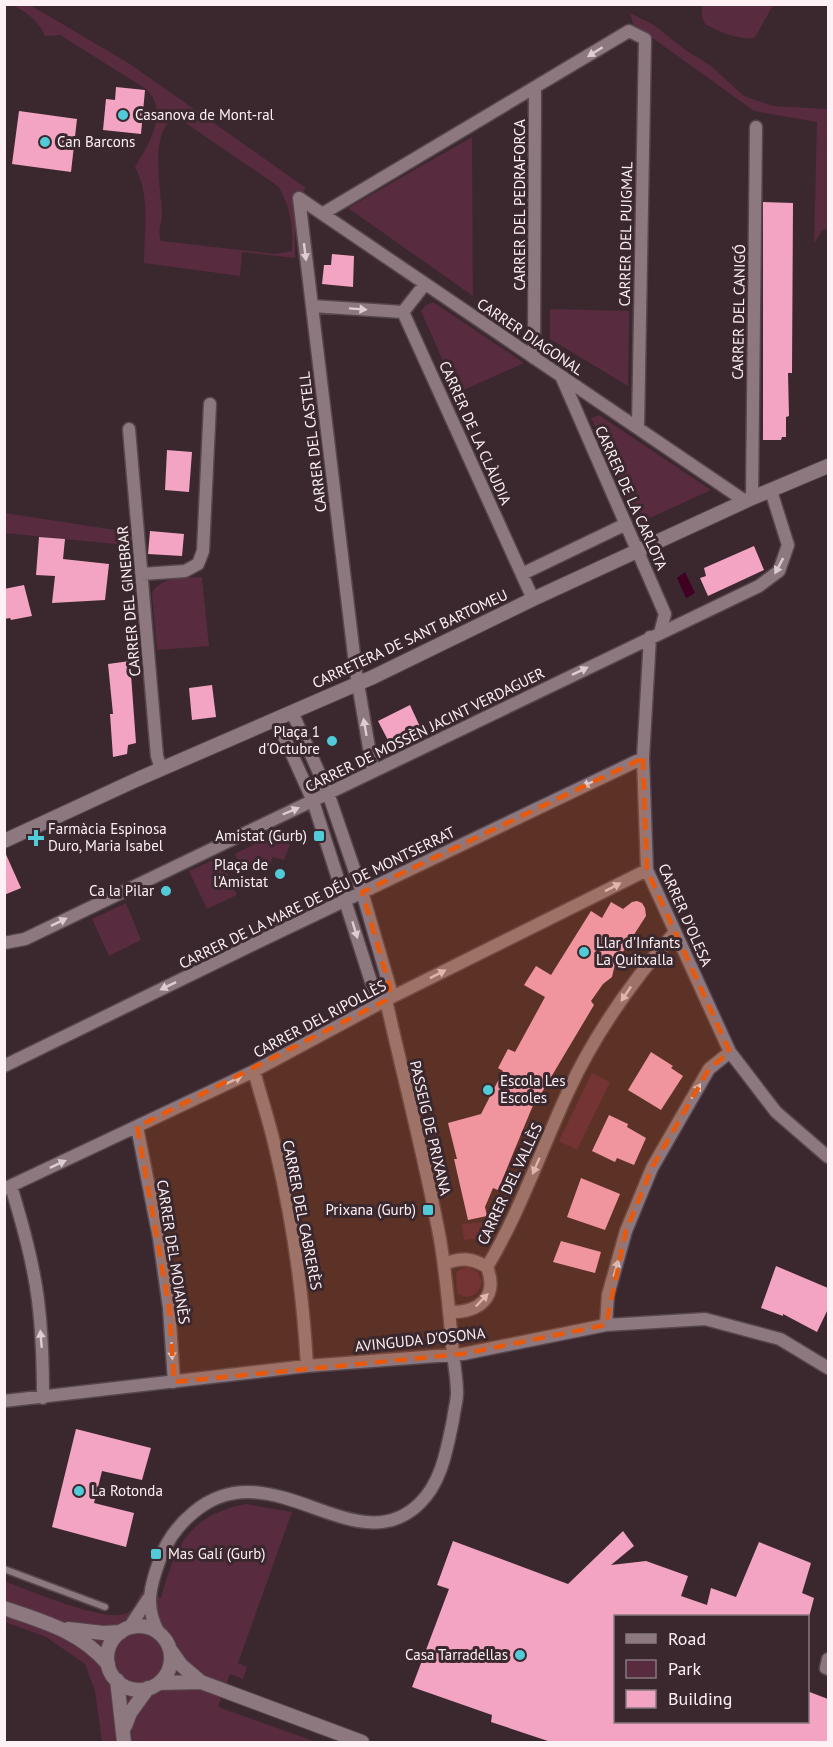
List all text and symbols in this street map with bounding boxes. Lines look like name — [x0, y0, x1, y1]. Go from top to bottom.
one-way arrow — [587, 46, 603, 57]
place label: Casanova de Mont-ral — [135, 105, 275, 124]
marker: Casanova de Mont-ral — [116, 108, 130, 122]
street label: CARRER DEL PEDRAFORCA — [510, 119, 529, 291]
place label: Can Barcons — [57, 132, 135, 151]
marker: Can Barcons — [38, 135, 52, 149]
street label: CARRER DEL PUIGMAL — [615, 161, 636, 307]
one-way arrow — [301, 242, 310, 261]
street label: CARRER DEL CANIGÓ — [728, 244, 749, 380]
street label: CARRER DIAGONAL — [473, 294, 587, 379]
one-way arrow — [348, 304, 367, 313]
street label: CARRER DE LA CLÀUDIA — [435, 358, 516, 508]
street label: CARRER DEL CASTELL — [294, 370, 331, 513]
street label: CARRER DE LA CARLOTA — [591, 423, 672, 573]
street label: CARRER DEL GINEBRAR — [112, 525, 145, 677]
one-way arrow — [774, 557, 785, 574]
street label: CARRETERA DE SANT BARTOMEU — [309, 585, 511, 692]
street label: CARRER DE MOSSÈN JACINT VERDAGUER — [302, 663, 548, 796]
one-way arrow — [572, 666, 589, 675]
one-way arrow — [360, 717, 369, 736]
place label: Plaça 1 d'Octubre — [258, 722, 320, 758]
marker: Plaça 1 d'Octubre — [325, 734, 339, 748]
one-way arrow — [582, 779, 599, 788]
one-way arrow — [283, 806, 301, 816]
place label: Farmàcia Espinosa Duro, Maria Isabel — [48, 819, 167, 855]
street label: CARRER DE LA MARE DE DÉU DE MONTSERRAT — [176, 822, 458, 973]
place label: Amistat (Gurb) — [215, 826, 307, 845]
marker: Amistat (Gurb) — [312, 829, 326, 843]
marker: Farmàcia Espinosa Duro, Maria Isabel — [29, 831, 43, 845]
place label: Plaça de l'Amistat — [213, 855, 268, 891]
street label: CARRER D'OLESA — [654, 860, 717, 969]
marker: Plaça de l'Amistat — [273, 867, 287, 881]
place label: Ca la Pilar — [89, 881, 154, 900]
one-way arrow — [604, 882, 621, 891]
marker: Ca la Pilar — [159, 884, 173, 898]
one-way arrow — [50, 918, 67, 927]
one-way arrow — [351, 921, 360, 939]
place label: Llar d'Infants La Quitxalla — [596, 933, 680, 969]
marker: Llar d'Infants La Quitxalla — [577, 945, 591, 959]
one-way arrow — [430, 969, 447, 979]
street label: CARRER DEL RIPOLLÈS — [250, 975, 390, 1062]
one-way arrow — [160, 981, 177, 990]
one-way arrow — [620, 985, 631, 1002]
street label: PASSEIG DE PRIXANA — [406, 1059, 455, 1197]
place label: Escola Les Escoles — [500, 1071, 565, 1107]
one-way arrow — [225, 1076, 242, 1085]
marker: Escola Les Escoles — [481, 1083, 495, 1097]
one-way arrow — [691, 1083, 702, 1099]
street label: CARRER DEL VALLÈS — [473, 1120, 546, 1248]
street label: CARRER DEL CABRERÈS — [279, 1138, 326, 1292]
one-way arrow — [531, 1158, 541, 1176]
one-way arrow — [49, 1160, 66, 1169]
street label: CARRER DEL MOIANÈS — [153, 1178, 194, 1326]
place label: Prixana (Gurb) — [325, 1200, 416, 1219]
marker: Prixana (Gurb) — [421, 1203, 435, 1217]
one-way arrow — [612, 1259, 621, 1277]
one-way arrow — [475, 1293, 489, 1307]
street label: AVINGUDA D'OSONA — [354, 1323, 486, 1356]
one-way arrow — [36, 1330, 46, 1349]
one-way arrow — [168, 1341, 177, 1360]
place label: La Rotonda — [91, 1481, 163, 1500]
marker: La Rotonda — [72, 1484, 86, 1498]
place label: Mas Galí (Gurb) — [168, 1544, 265, 1563]
marker: Mas Galí (Gurb) — [149, 1547, 163, 1561]
legend — [614, 1615, 809, 1723]
text: Road — [668, 1627, 706, 1650]
place label: Casa Tarradellas — [405, 1645, 508, 1664]
marker: Casa Tarradellas — [513, 1648, 527, 1662]
text: Park — [668, 1657, 701, 1680]
text: Building — [668, 1687, 732, 1710]

